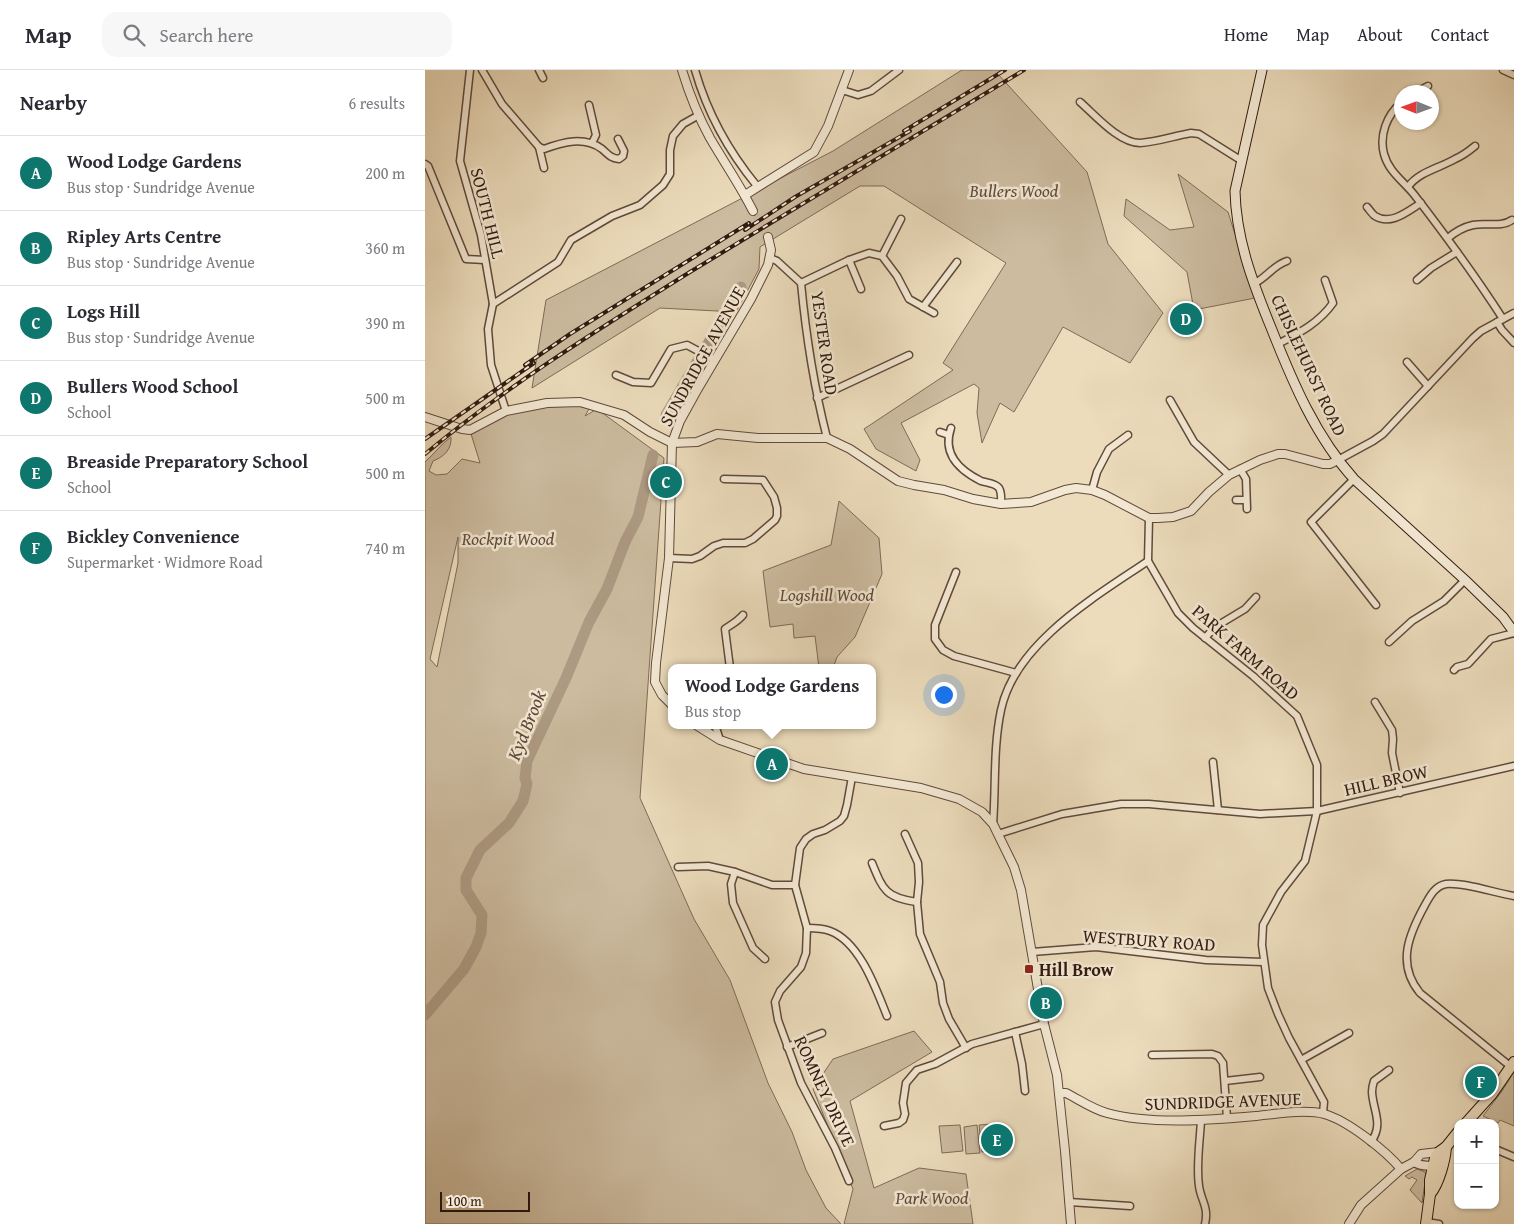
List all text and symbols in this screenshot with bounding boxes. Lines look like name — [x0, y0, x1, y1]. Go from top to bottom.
search box — [102, 12, 452, 57]
text: Map — [25, 17, 72, 52]
icon: search — [120, 21, 148, 49]
text: Search here — [160, 21, 253, 49]
text: Home — [1224, 21, 1268, 48]
text: Map — [1296, 21, 1329, 48]
text: About — [1357, 21, 1403, 48]
text: Contact — [1431, 21, 1489, 48]
north arrow — [1394, 85, 1439, 130]
text: Nearby — [20, 87, 87, 118]
text: 6 results — [348, 91, 405, 115]
text: Wood Lodge Gardens — [67, 147, 242, 175]
text: A — [31, 161, 41, 185]
text: 200 m — [365, 161, 405, 185]
street label: SOUTH HILL — [464, 165, 512, 261]
text: Bus stop · Sundridge Avenue — [67, 175, 255, 199]
park label: Bullers Wood — [969, 177, 1059, 204]
text: Ripley Arts Centre — [67, 222, 221, 250]
text: B — [31, 236, 41, 260]
text: 360 m — [365, 236, 405, 260]
text: Bus stop · Sundridge Avenue — [67, 250, 255, 274]
street label: SUNDRIDGE AVENUE — [652, 281, 752, 431]
street label: YESTER ROAD — [804, 289, 846, 397]
street label: CHISLEHURST ROAD — [1264, 290, 1354, 440]
text: Logs Hill — [67, 297, 140, 325]
pin: D — [1170, 300, 1202, 338]
text: C — [31, 311, 41, 335]
text: 390 m — [365, 311, 405, 335]
text: Bus stop · Sundridge Avenue — [67, 325, 255, 349]
text: Bullers Wood School — [67, 372, 238, 400]
text: D — [31, 386, 41, 410]
text: 500 m — [365, 386, 405, 410]
text: School — [67, 400, 111, 424]
text: Breaside Preparatory School — [67, 447, 308, 475]
text: E — [32, 461, 40, 485]
text: 500 m — [365, 461, 405, 485]
pin: C — [650, 463, 682, 501]
text: School — [67, 475, 111, 499]
text: Bickley Convenience — [67, 522, 240, 550]
park label: Rockpit Wood — [461, 525, 555, 552]
text: F — [32, 536, 40, 560]
text: 740 m — [365, 536, 405, 560]
text: Supermarket · Widmore Road — [67, 550, 263, 574]
park label: Logshill Wood — [779, 581, 875, 608]
street label: PARK FARM ROAD — [1186, 598, 1306, 706]
popup — [668, 664, 876, 729]
text: Wood Lodge Gardens — [685, 671, 859, 699]
your location — [931, 682, 957, 708]
water label: Kyd Brook — [499, 685, 553, 765]
text: Bus stop — [685, 699, 741, 723]
pin: A — [756, 745, 788, 783]
street label: HILL BROW — [1341, 757, 1432, 803]
street label: WESTBURY ROAD — [1082, 922, 1216, 958]
place label: Hill Brow — [1039, 956, 1114, 983]
marker: Hill Brow — [1023, 963, 1035, 975]
pin: B — [1030, 984, 1062, 1022]
street label: ROMNEY DRIVE — [788, 1031, 862, 1151]
pin: F — [1465, 1063, 1497, 1101]
street label: SUNDRIDGE AVENUE — [1144, 1085, 1302, 1117]
map controls — [1454, 1119, 1499, 1209]
button: + — [1454, 1119, 1499, 1164]
pin: E — [981, 1121, 1013, 1159]
button: − — [1454, 1164, 1499, 1209]
park label: Park Wood — [894, 1184, 969, 1211]
scale bar — [440, 1189, 530, 1212]
text: 100 m — [447, 1191, 482, 1211]

